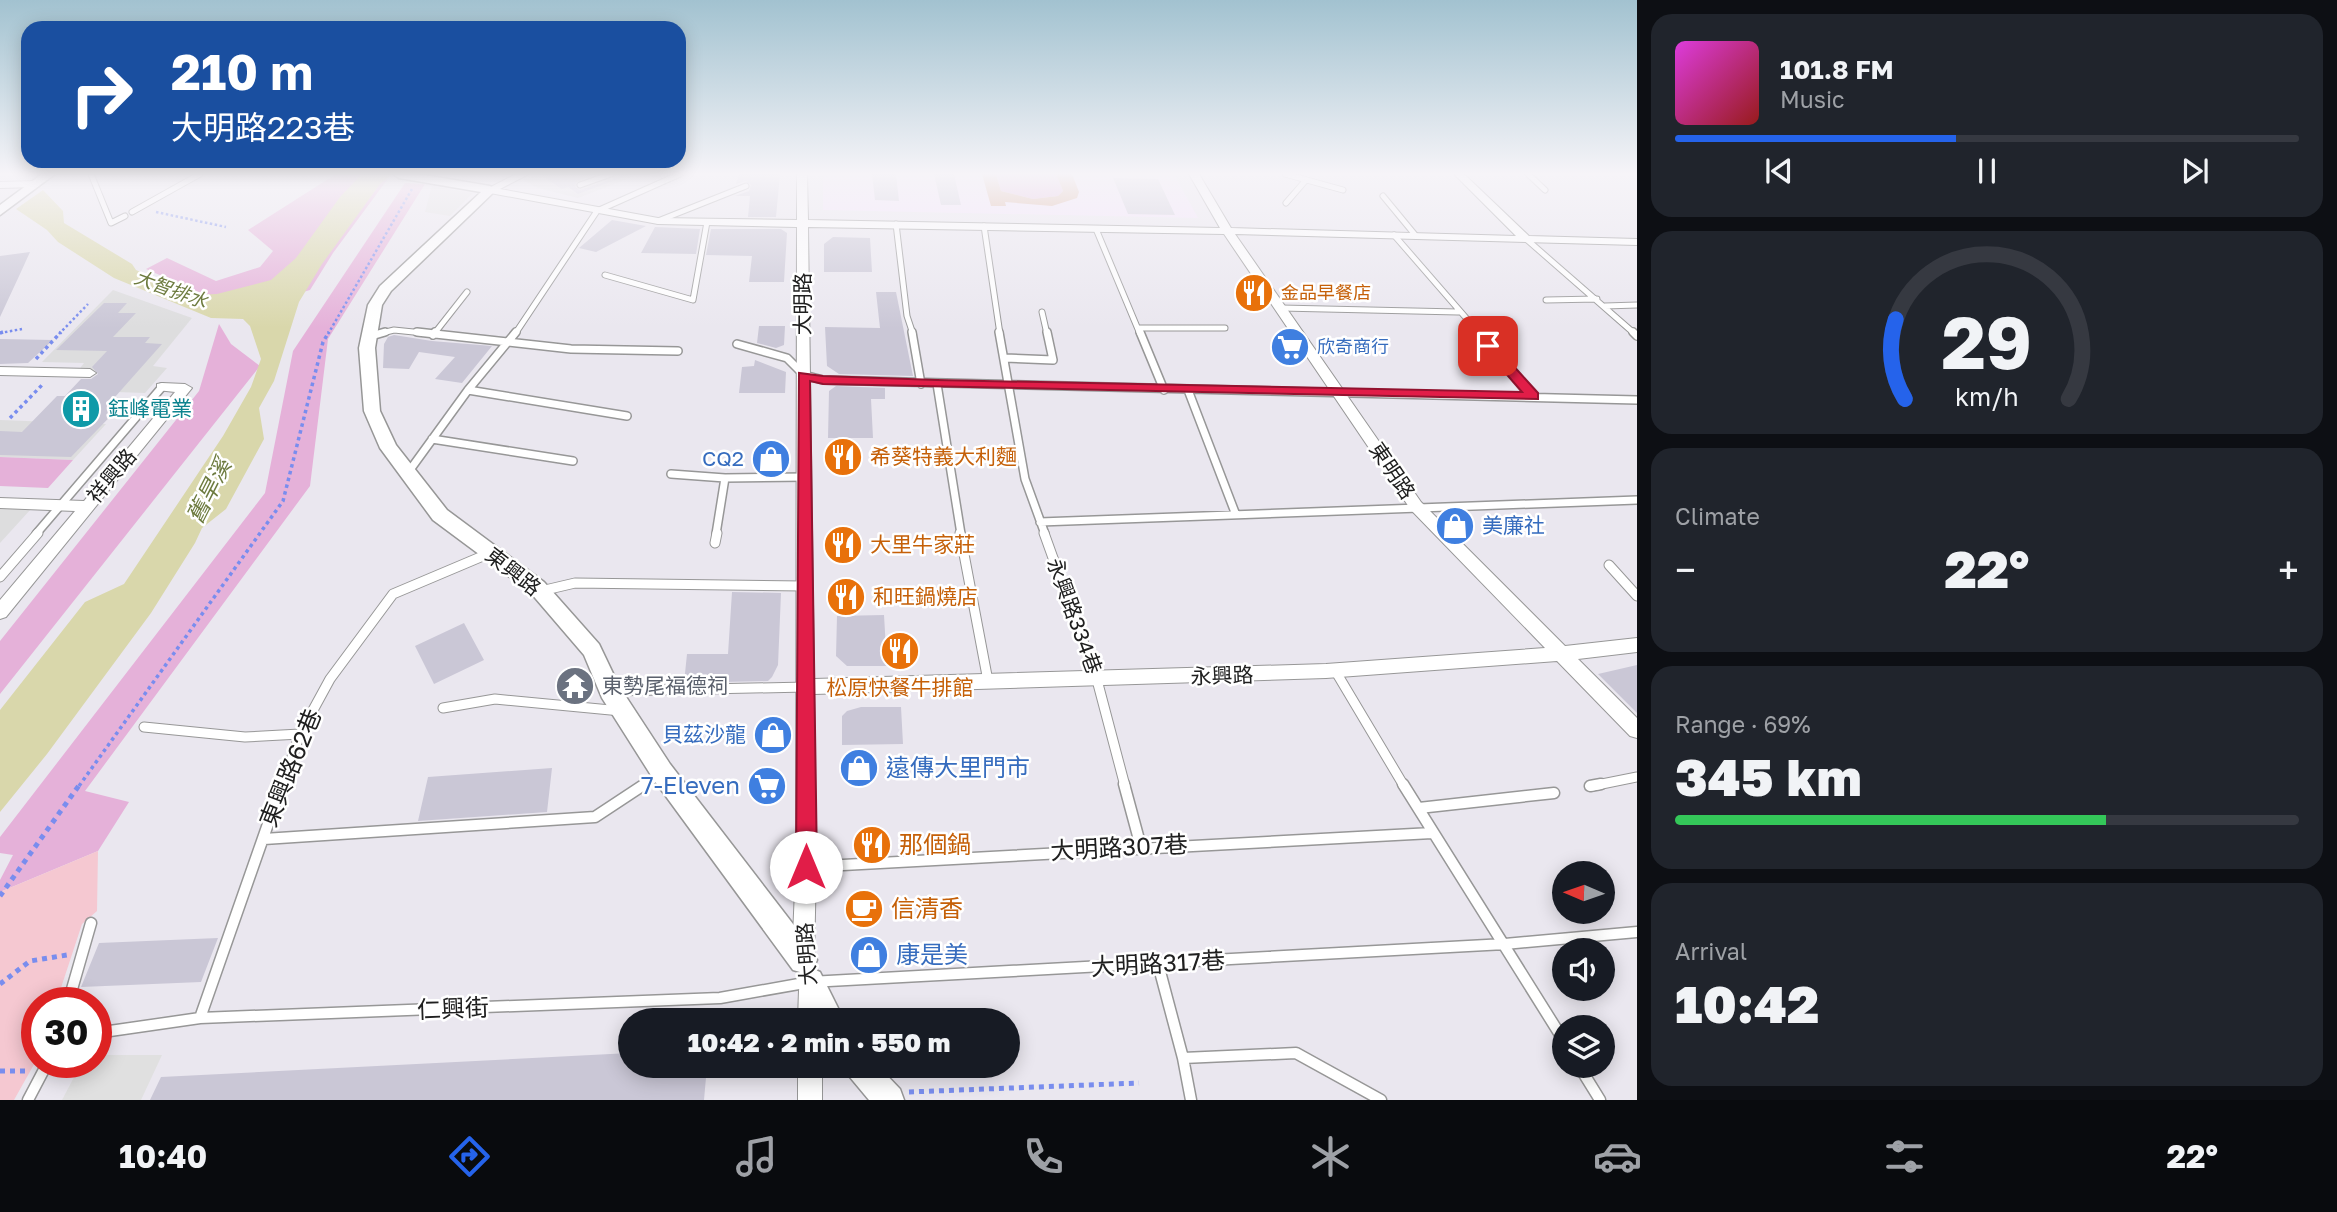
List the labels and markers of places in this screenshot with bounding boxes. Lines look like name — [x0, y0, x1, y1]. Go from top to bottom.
restaurant icon: 金品早餐店 — [1233, 272, 1275, 314]
place label: 金品早餐店 — [1281, 281, 1371, 303]
pin — [1458, 316, 1518, 376]
supermarket icon: 欣奇商行 — [1269, 326, 1311, 368]
place label: 欣奇商行 — [1317, 335, 1389, 357]
building icon: 鈺峰電業 — [60, 388, 102, 430]
place label: 鈺峰電業 — [108, 395, 192, 421]
restaurant icon: 希葵特義大利麵 — [822, 436, 864, 478]
shop icon: CQ2 — [750, 438, 792, 480]
place label: 希葵特義大利麵 — [870, 443, 1017, 469]
place label: CQ2 — [702, 445, 744, 471]
shop icon: 美廉社 — [1434, 505, 1476, 547]
place label: 美廉社 — [1482, 512, 1545, 538]
restaurant icon: 大里牛家莊 — [822, 524, 864, 566]
place label: 大里牛家莊 — [870, 531, 975, 557]
restaurant icon: 和旺鍋燒店 — [825, 576, 867, 618]
place label: 和旺鍋燒店 — [873, 583, 978, 609]
restaurant icon: 松原快餐牛排館 — [879, 630, 921, 672]
temple icon: 東勢尾福德祠 — [554, 665, 596, 707]
place label: 東勢尾福德祠 — [602, 672, 728, 698]
place label: 松原快餐牛排館 — [827, 674, 974, 700]
shop icon: 貝茲沙龍 — [752, 714, 794, 756]
place label: 貝茲沙龍 — [662, 721, 746, 747]
shop icon: 遠傳大里門市 — [838, 747, 880, 789]
place label: 遠傳大里門市 — [886, 752, 1030, 781]
supermarket icon: 7-Eleven — [746, 765, 788, 807]
place label: 7-Eleven — [641, 770, 740, 799]
restaurant icon: 那個鍋 — [851, 824, 893, 866]
place label: 那個鍋 — [899, 829, 971, 858]
cafe icon: 信清香 — [843, 888, 885, 930]
place label: 信清香 — [891, 893, 963, 922]
shop icon: 康是美 — [848, 934, 890, 976]
place label: 康是美 — [896, 939, 968, 968]

